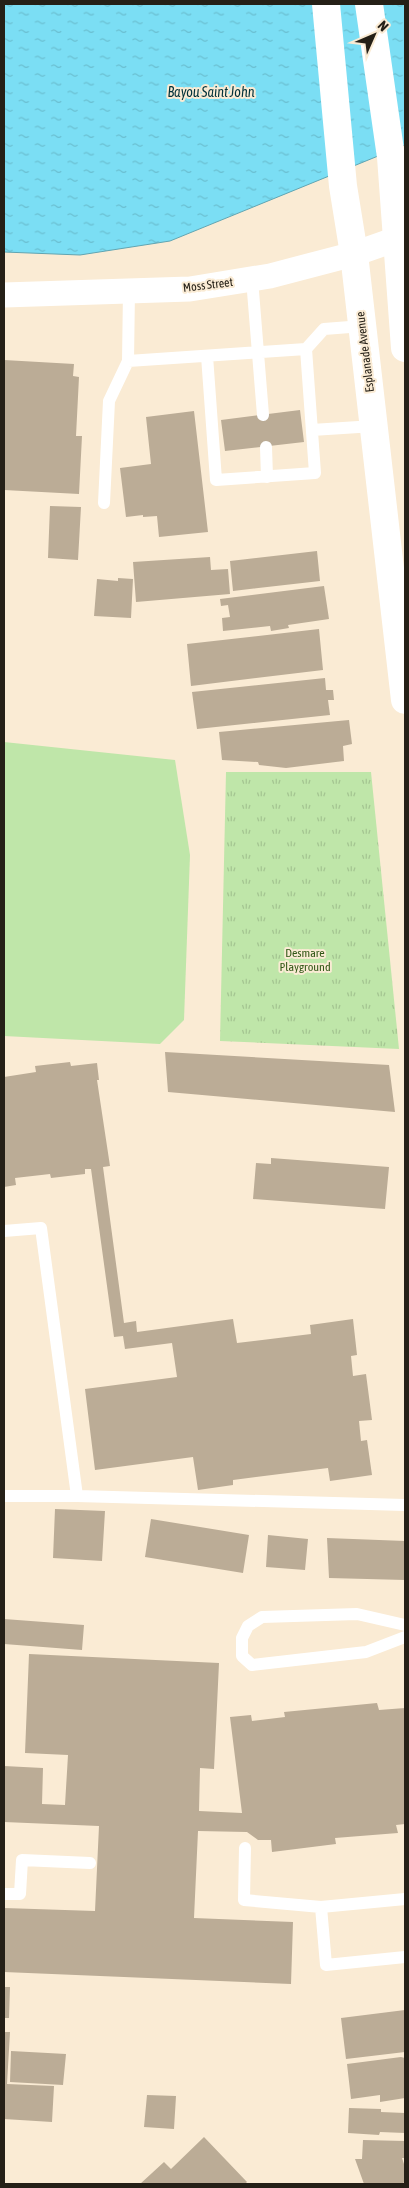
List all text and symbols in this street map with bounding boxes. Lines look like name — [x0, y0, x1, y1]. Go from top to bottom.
north arrow — [349, 10, 399, 60]
text: N — [375, 17, 392, 34]
water label: Bayou Saint John — [167, 84, 255, 100]
street label: Moss Street — [182, 275, 234, 295]
street label: Esplanade Avenue — [353, 311, 377, 393]
park label: Desmare Playground — [279, 946, 331, 974]

